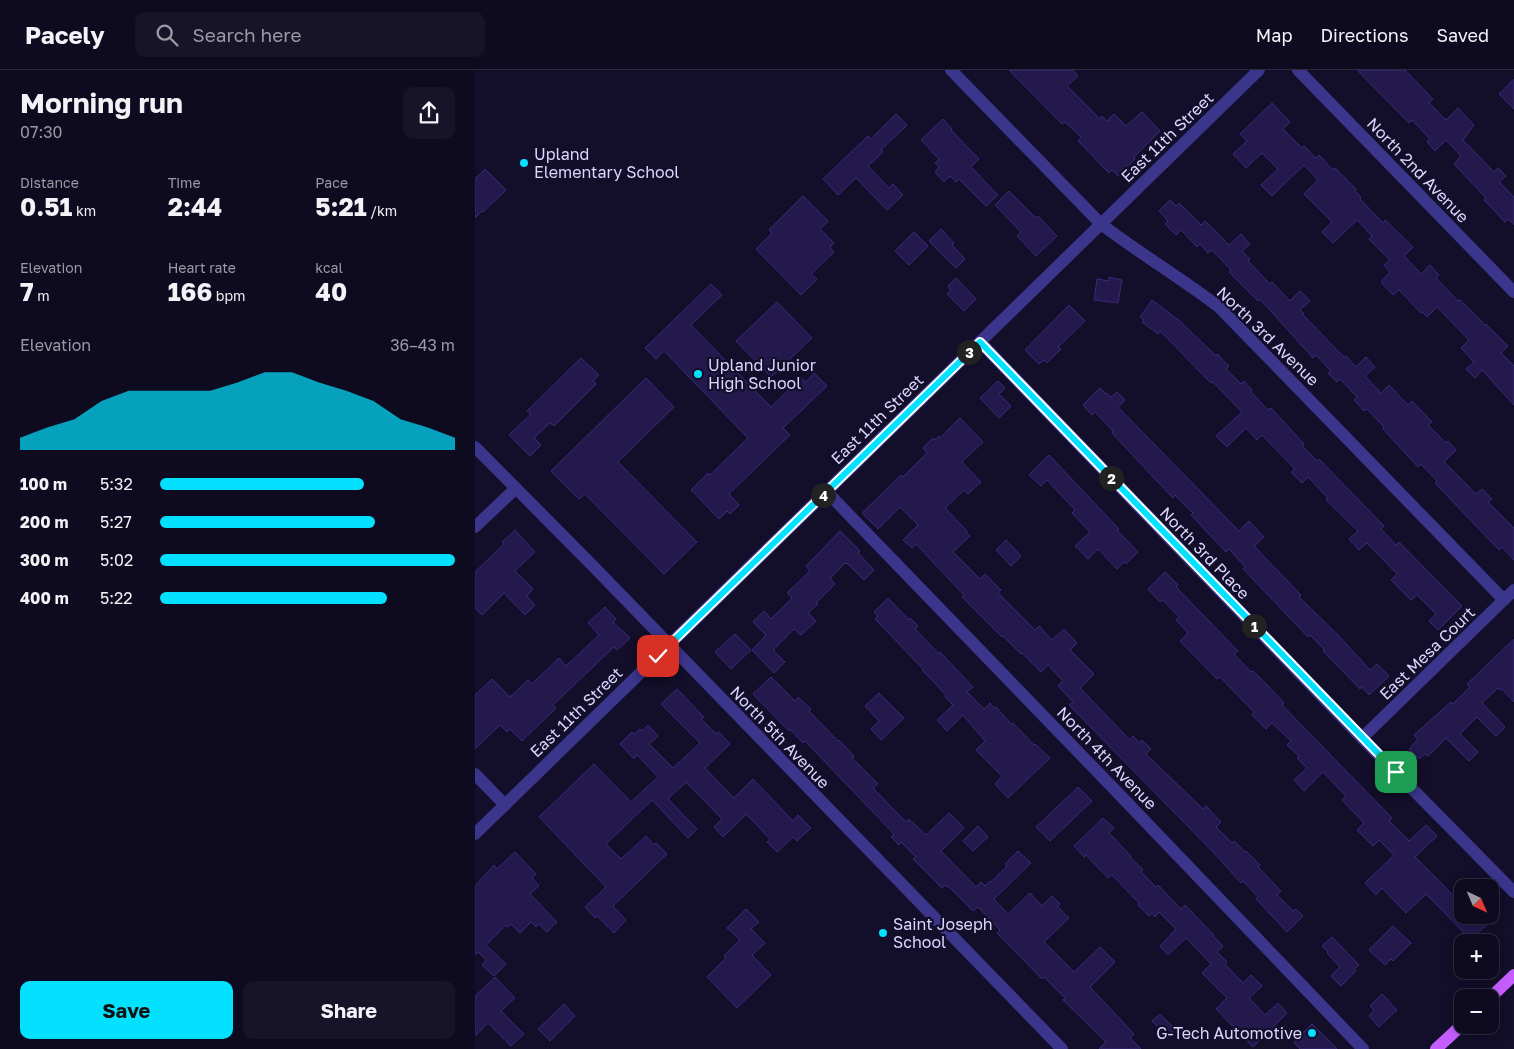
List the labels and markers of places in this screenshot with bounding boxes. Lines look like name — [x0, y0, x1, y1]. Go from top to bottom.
place label: Upland Elementary School — [534, 144, 679, 182]
marker: Upland Elementary School — [518, 157, 530, 169]
pin: 3 — [957, 340, 981, 364]
place label: Upland Junior High School — [708, 355, 816, 393]
marker: Upland Junior High School — [692, 368, 704, 380]
pin: 2 — [1099, 466, 1123, 490]
pin: 4 — [811, 482, 835, 508]
pin: 1 — [1241, 614, 1267, 638]
pin — [637, 635, 679, 677]
pin — [1375, 751, 1417, 793]
place label: Saint Joseph School — [893, 914, 993, 952]
marker: Saint Joseph School — [877, 927, 889, 939]
place label: G-Tech Automotive — [1156, 1023, 1302, 1043]
marker: G-Tech Automotive — [1306, 1027, 1318, 1039]

